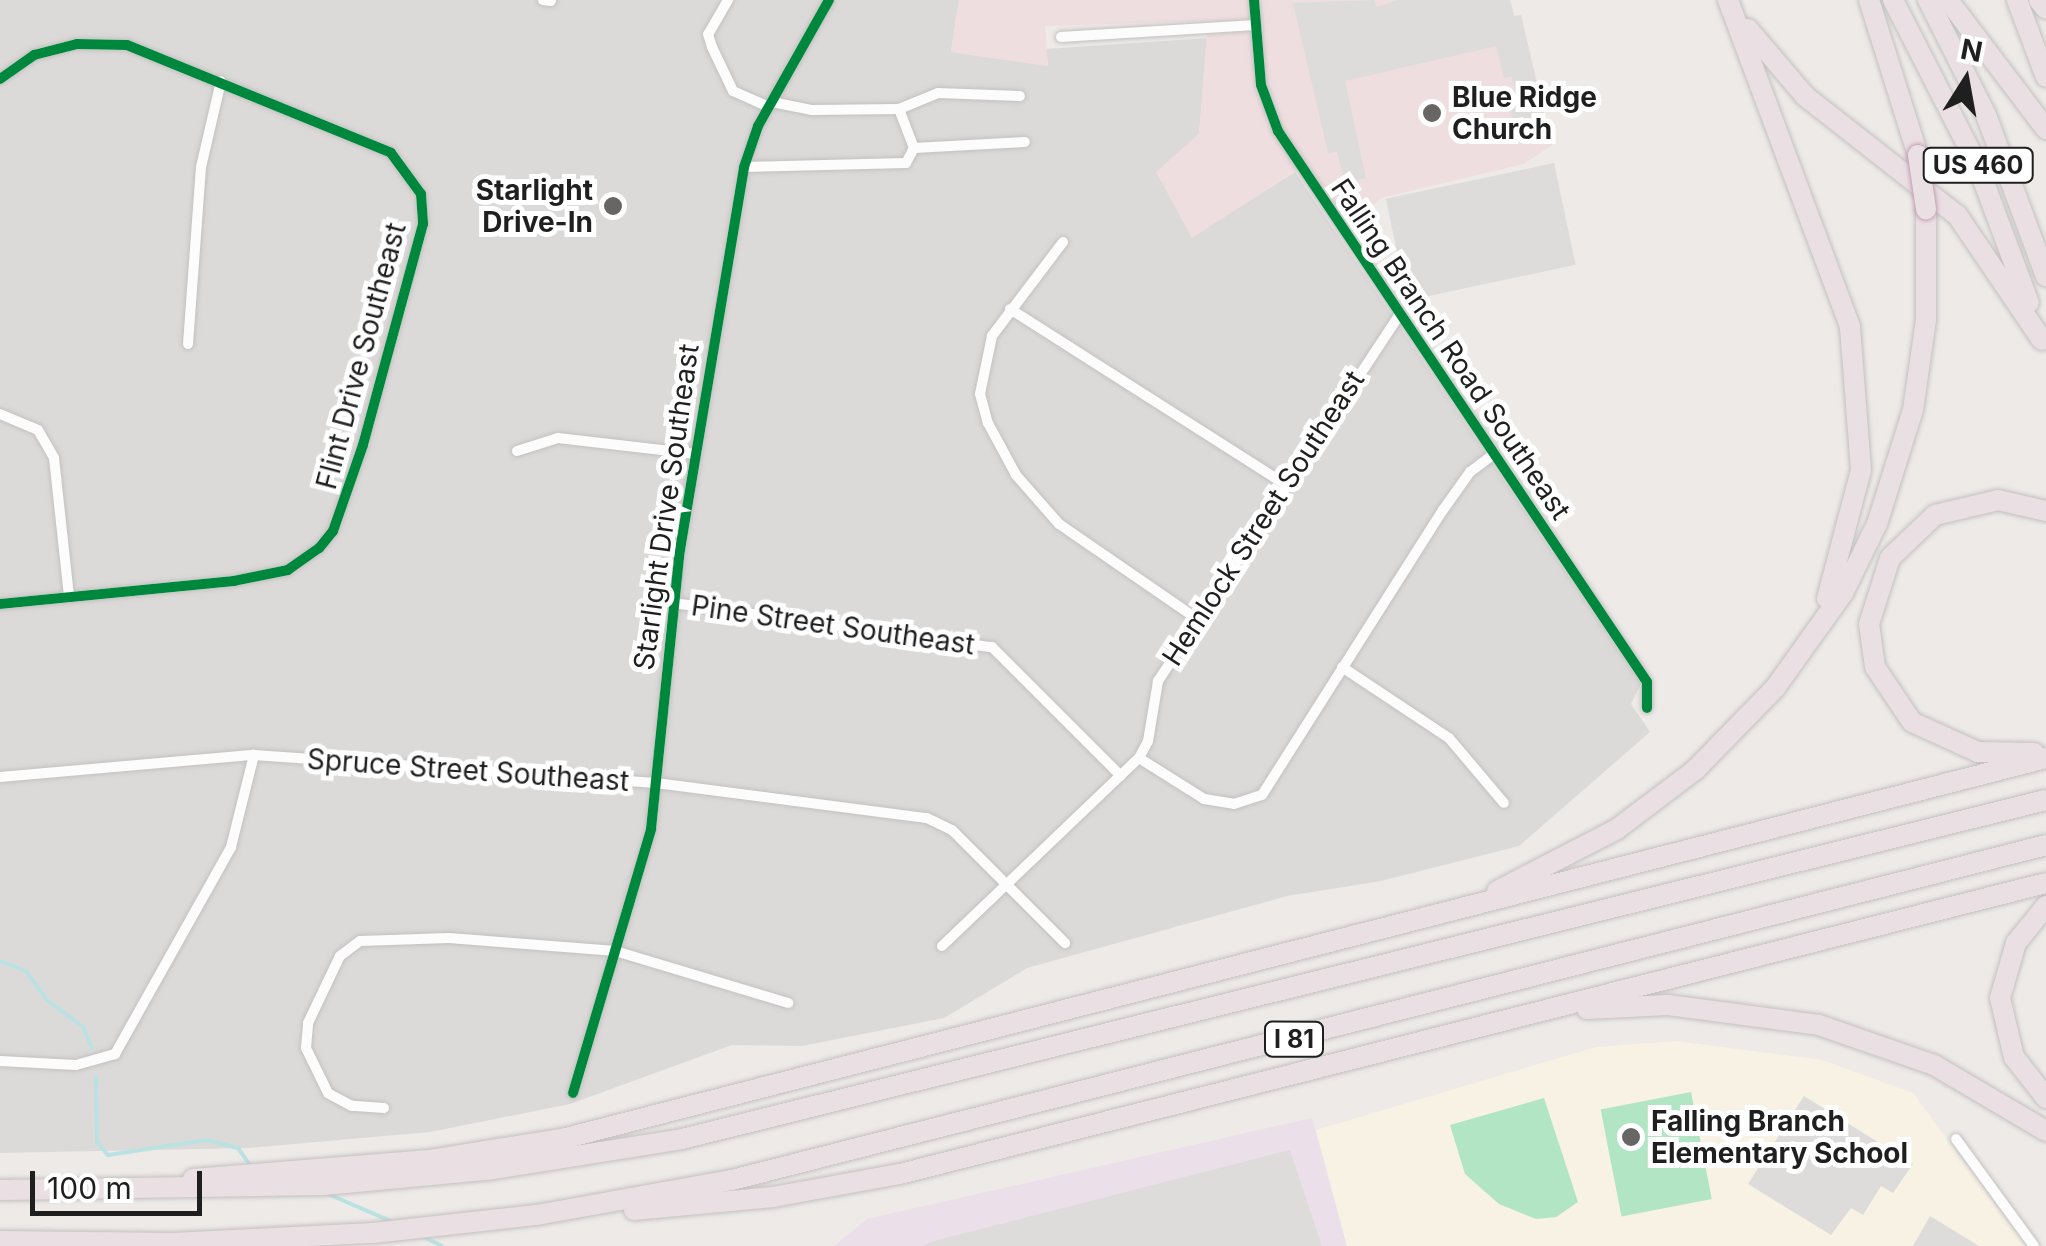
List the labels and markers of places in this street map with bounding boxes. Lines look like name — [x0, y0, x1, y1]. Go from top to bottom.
place label: Blue Ridge Church — [1452, 80, 1597, 146]
marker: Blue Ridge Church — [1421, 102, 1443, 124]
place label: Starlight Drive-In — [476, 173, 593, 239]
marker: Starlight Drive-In — [602, 195, 624, 217]
place label: Falling Branch Elementary School — [1651, 1104, 1908, 1170]
marker: Falling Branch Elementary School — [1620, 1126, 1642, 1148]

